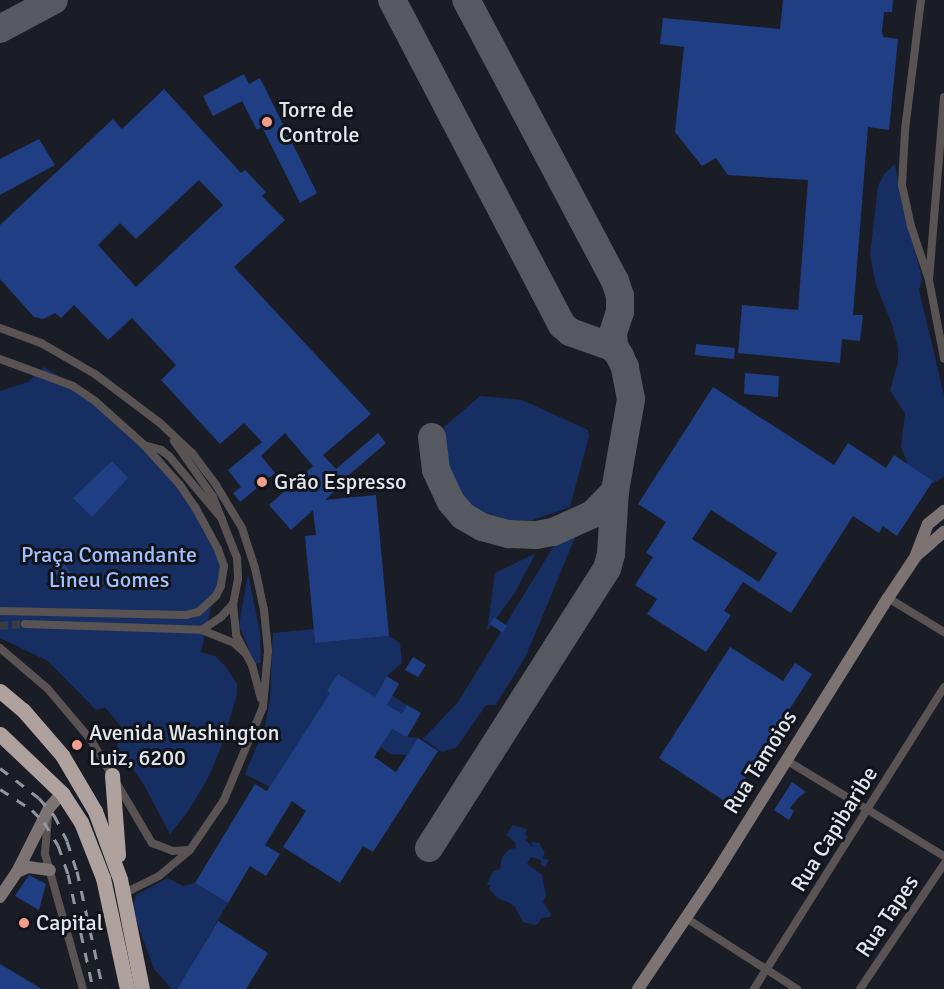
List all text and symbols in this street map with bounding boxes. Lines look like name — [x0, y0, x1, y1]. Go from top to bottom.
place label: Torre de Controle — [279, 96, 360, 148]
marker: Torre de Controle — [260, 115, 274, 129]
place label: Grão Espresso — [274, 469, 407, 495]
marker: Grão Espresso — [255, 475, 269, 489]
park label: Praça Comandante Lineu Gomes — [21, 541, 197, 592]
street label: Rua Tamoios — [718, 705, 802, 819]
place label: Avenida Washington Luiz, 6200 — [89, 719, 280, 770]
marker: Avenida Washington Luiz, 6200 — [70, 738, 84, 752]
street label: Rua Capibaribe — [785, 762, 883, 896]
street label: Rua Tapes — [850, 870, 924, 962]
place label: Capital — [36, 910, 103, 936]
marker: Capital — [17, 916, 31, 930]

